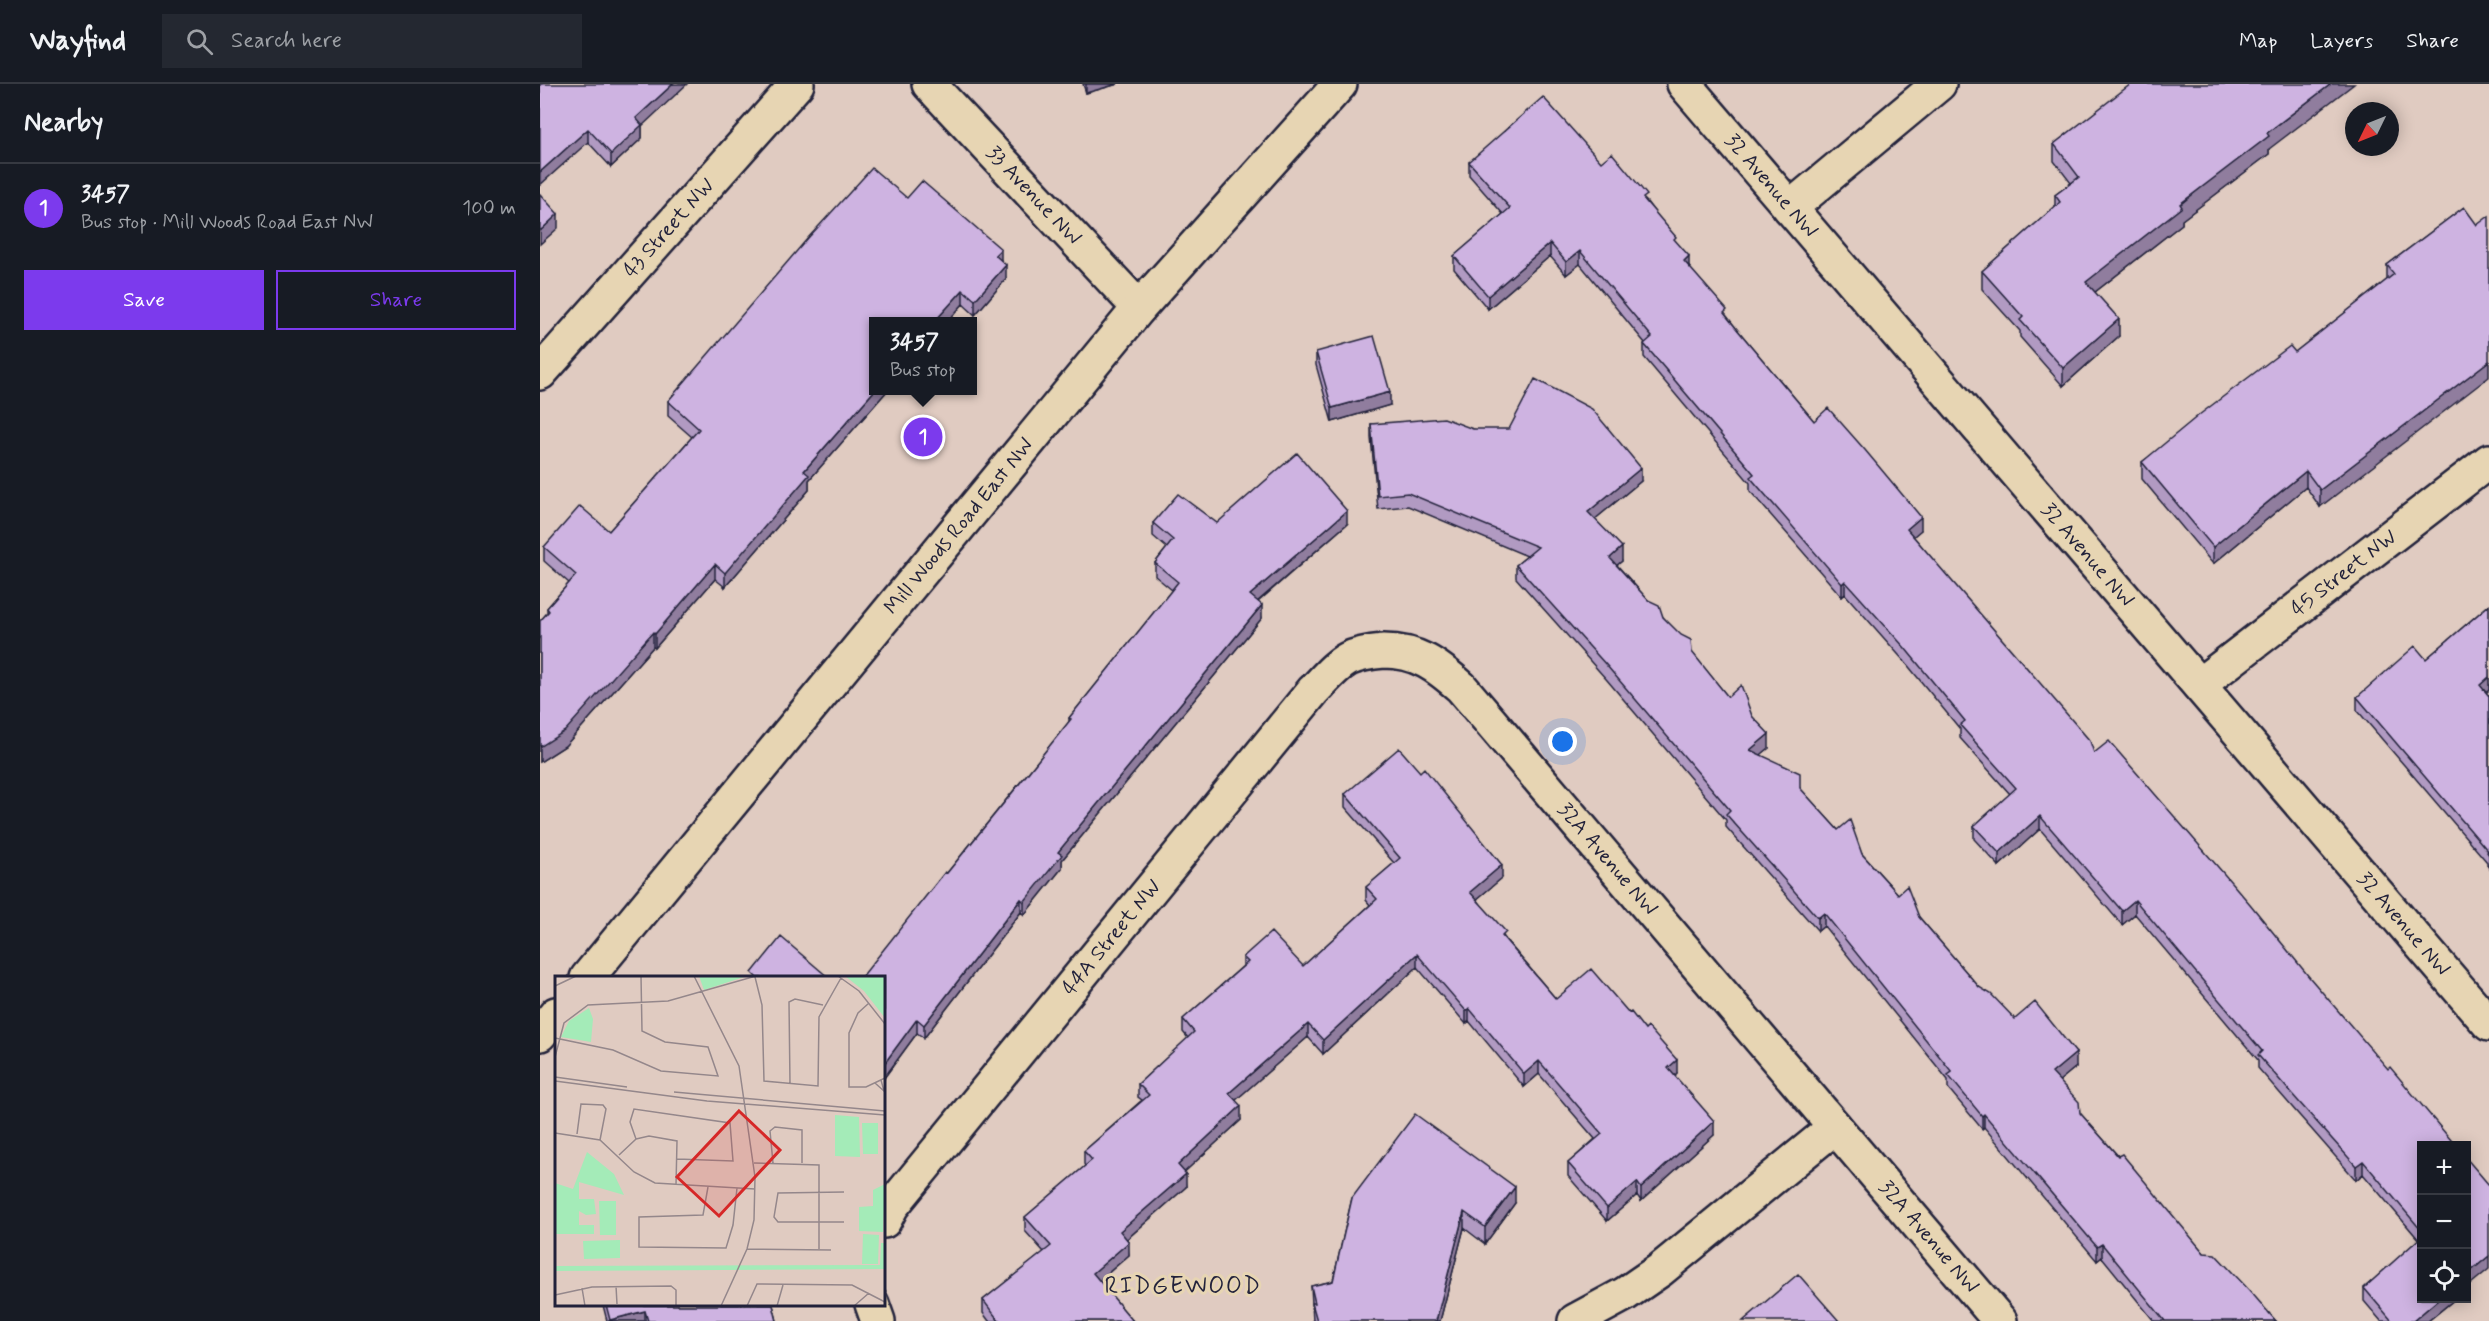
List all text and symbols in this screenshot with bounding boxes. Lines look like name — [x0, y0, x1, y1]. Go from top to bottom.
search box — [162, 14, 582, 68]
text: Wayfind — [30, 23, 126, 60]
icon: search — [183, 25, 216, 58]
text: Search here — [231, 27, 342, 55]
text: Map — [2239, 27, 2277, 55]
text: Layers — [2310, 27, 2373, 55]
text: Share — [2406, 27, 2459, 55]
north arrow — [2345, 102, 2399, 156]
text: Nearby — [24, 106, 103, 140]
street label: 32 Avenue NW — [1718, 128, 1824, 244]
street label: 33 Avenue NW — [980, 140, 1087, 252]
street label: 43 Street NW — [617, 172, 721, 284]
text: 3457 — [81, 181, 130, 209]
text: 1 — [39, 195, 48, 222]
text: 100 m — [462, 195, 516, 222]
text: Bus stop · Mill Woods Road East NW — [81, 209, 373, 236]
button: Save — [24, 270, 264, 330]
button: Share — [276, 270, 516, 330]
popup — [869, 317, 977, 395]
text: 3457 — [890, 329, 939, 357]
text: Bus stop — [890, 357, 956, 384]
pin: 1 — [904, 414, 943, 460]
street label: Mill Woods Road East NW — [878, 432, 1040, 621]
street label: 32 Avenue NW — [2035, 497, 2140, 613]
street label: 45 Street NW — [2285, 523, 2403, 623]
your location — [1548, 727, 1577, 756]
street label: 32A Avenue NW — [1551, 797, 1663, 922]
street label: 32 Avenue NW — [2351, 866, 2456, 982]
street label: 44A Street NW — [1056, 873, 1167, 1001]
inset map — [555, 976, 885, 1306]
map controls — [2417, 1141, 2471, 1303]
button: + — [2417, 1141, 2471, 1195]
street label: 32A Avenue NW — [1872, 1174, 1985, 1300]
button: − — [2417, 1195, 2471, 1249]
button: locate — [2417, 1249, 2471, 1303]
district label: RIDGEWOOD — [1104, 1271, 1262, 1302]

